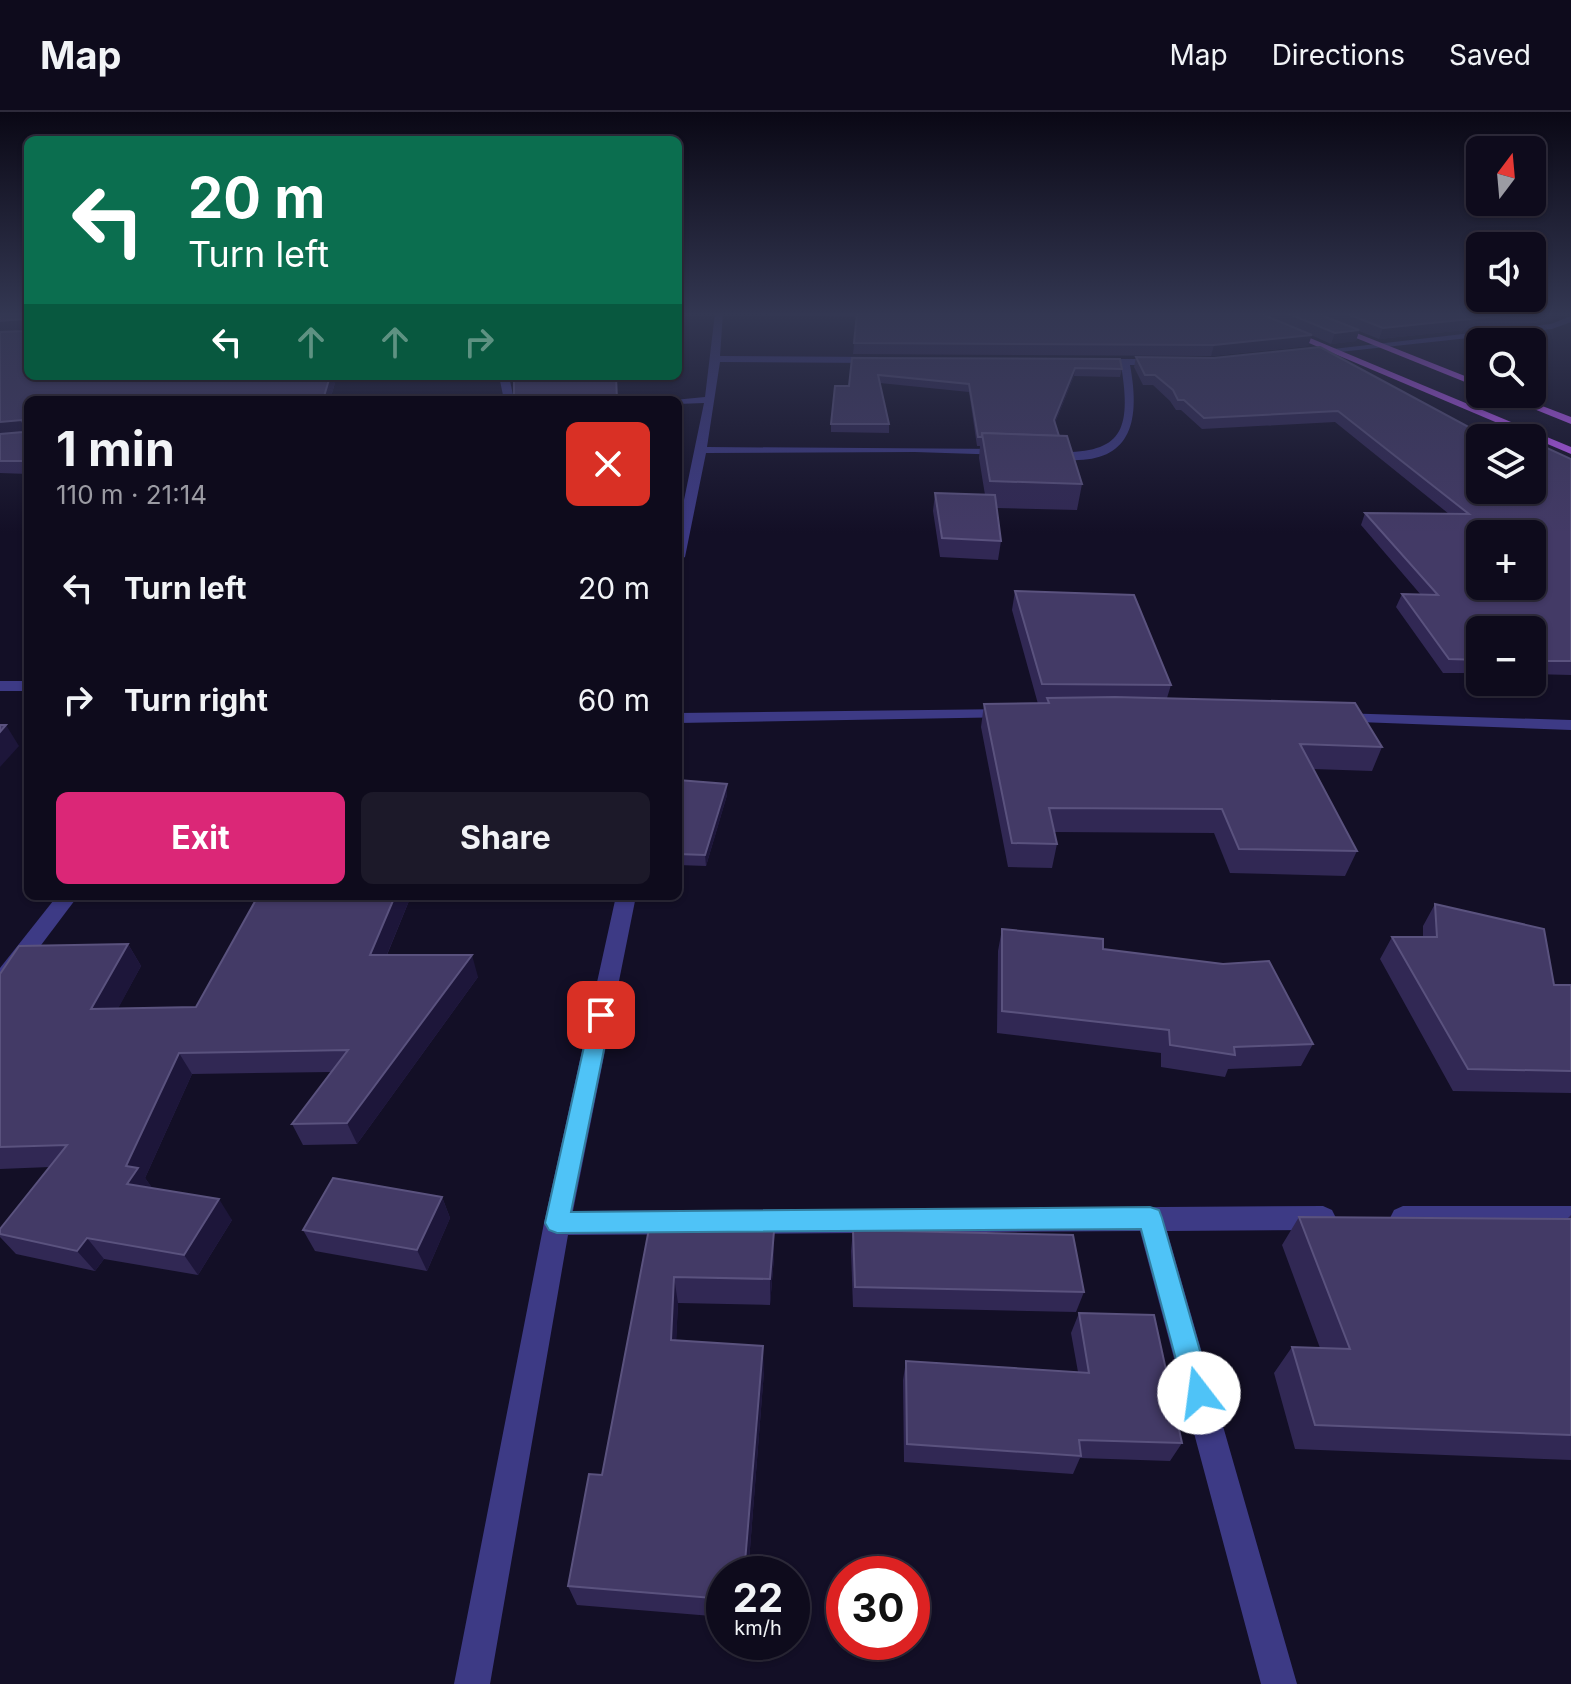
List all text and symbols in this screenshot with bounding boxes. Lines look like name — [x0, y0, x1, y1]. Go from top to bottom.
text: Map — [40, 32, 121, 78]
text: Map — [1169, 38, 1228, 72]
text: Directions — [1272, 38, 1405, 72]
text: Saved — [1449, 38, 1531, 72]
north arrow — [1466, 136, 1546, 216]
map controls — [1466, 136, 1546, 696]
text: 20 m — [188, 164, 325, 232]
icon: left — [56, 168, 160, 272]
text: Turn left — [188, 232, 329, 276]
button: sound — [1466, 232, 1546, 312]
icon: left — [205, 320, 249, 364]
icon: ahead — [289, 320, 333, 364]
icon: ahead — [373, 320, 417, 364]
icon: right — [457, 320, 501, 364]
button: search — [1466, 328, 1546, 408]
text: 1 min — [56, 419, 175, 478]
button: close — [566, 422, 650, 506]
button: layers — [1466, 424, 1546, 504]
text: 110 m · 21:14 — [56, 479, 207, 510]
button: + — [1466, 520, 1546, 600]
icon: left — [56, 566, 100, 610]
text: Turn left — [124, 570, 246, 606]
text: 20 m — [578, 570, 650, 606]
button: − — [1466, 616, 1546, 696]
icon: right — [56, 678, 100, 722]
text: Turn right — [124, 682, 268, 718]
text: 60 m — [578, 682, 650, 718]
button: Exit — [56, 792, 345, 884]
button: Share — [361, 792, 650, 884]
pin — [567, 981, 635, 1049]
icon: arrive — [579, 993, 623, 1037]
position arrow — [1157, 1351, 1241, 1435]
speed limit sign: 30 — [826, 1556, 930, 1660]
text: 22 — [733, 1573, 783, 1622]
text: km/h — [734, 1616, 782, 1640]

